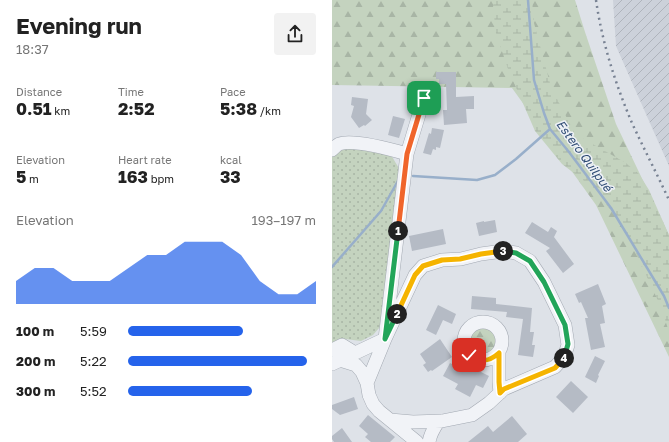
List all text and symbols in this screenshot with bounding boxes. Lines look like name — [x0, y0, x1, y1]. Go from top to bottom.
text: Evening run — [16, 12, 142, 39]
button: share — [274, 13, 316, 55]
text: 18:37 — [16, 41, 49, 57]
pin — [407, 81, 441, 115]
text: Distance — [16, 85, 62, 98]
text: Time — [118, 85, 144, 98]
text: Pace — [220, 85, 246, 98]
icon: arrive — [413, 87, 435, 109]
text: 0.51 — [16, 98, 52, 119]
text: 2:52 — [118, 98, 155, 119]
text: 5:38 — [220, 98, 257, 119]
text: km — [52, 104, 70, 117]
text: /km — [257, 104, 281, 117]
water label: Estero Quilpué — [553, 117, 616, 195]
text: Elevation — [16, 153, 65, 166]
text: Heart rate — [118, 153, 172, 166]
text: kcal — [220, 153, 242, 166]
text: 5 — [16, 166, 26, 187]
text: 163 — [118, 166, 148, 187]
text: 33 — [220, 166, 241, 187]
text: m — [26, 172, 39, 185]
text: bpm — [148, 172, 174, 185]
text: Elevation — [16, 212, 74, 228]
text: 193–197 m — [252, 212, 316, 228]
pin: 1 — [388, 221, 408, 241]
text: 1 — [395, 224, 401, 237]
pin: 3 — [493, 241, 513, 261]
text: 3 — [500, 244, 506, 257]
pin: 2 — [387, 304, 407, 324]
text: 2 — [394, 307, 400, 320]
text: 100 m — [16, 323, 54, 339]
text: 5:59 — [80, 323, 107, 339]
pin — [452, 338, 486, 372]
icon: check — [458, 344, 480, 366]
pin: 4 — [554, 348, 574, 368]
text: 4 — [561, 351, 567, 364]
text: 200 m — [16, 353, 55, 369]
text: 5:22 — [80, 353, 107, 369]
text: 300 m — [16, 383, 55, 399]
text: 5:52 — [80, 383, 107, 399]

